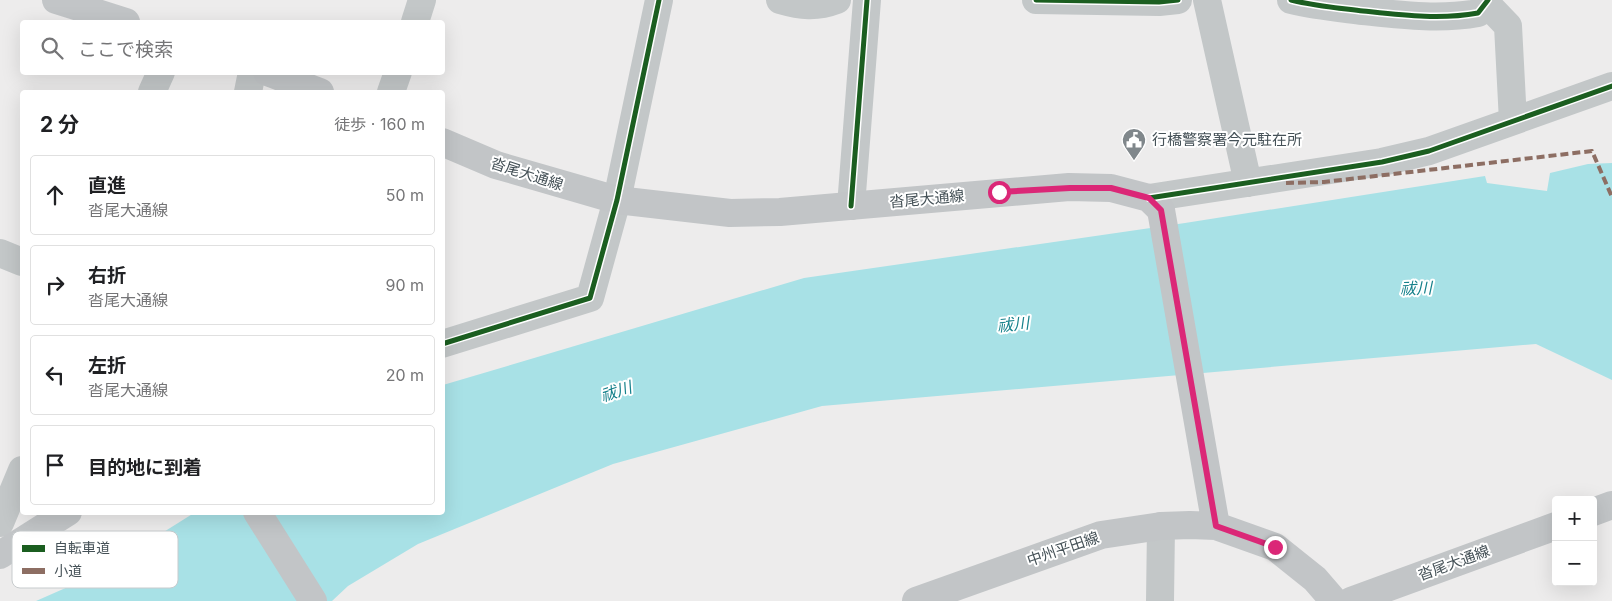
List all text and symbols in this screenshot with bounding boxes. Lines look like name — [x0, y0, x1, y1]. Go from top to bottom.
search box — [20, 20, 445, 75]
icon: search — [38, 34, 66, 62]
text: ここで検索 — [78, 38, 173, 61]
text: 2 分 — [40, 112, 79, 137]
text: 徒歩 · 160 m — [334, 114, 425, 134]
public building icon: 行橋警察署今元駐在所 — [1121, 127, 1147, 161]
place label: 行橋警察署今元駐在所 — [1152, 130, 1302, 149]
street label: 沓尾大通線 — [489, 153, 566, 194]
text: 直進 — [88, 174, 126, 197]
icon: ahead — [41, 181, 69, 209]
route start — [988, 181, 1011, 204]
text: 50 m — [386, 185, 424, 205]
street label: 沓尾大通線 — [889, 186, 965, 211]
text: 沓尾大通線 — [88, 200, 168, 220]
text: 右折 — [88, 264, 126, 287]
icon: right — [41, 271, 69, 299]
text: 90 m — [385, 275, 424, 295]
water label: 祓川 — [1400, 277, 1434, 299]
text: 沓尾大通線 — [88, 290, 168, 310]
water label: 祓川 — [996, 312, 1032, 336]
text: 左折 — [88, 354, 126, 377]
icon: left — [41, 361, 69, 389]
text: 20 m — [386, 365, 424, 385]
water label: 祓川 — [598, 376, 636, 405]
text: 沓尾大通線 — [88, 380, 168, 400]
icon: arrive — [41, 451, 69, 479]
text: 目的地に到着 — [88, 456, 202, 479]
map controls — [1552, 496, 1597, 586]
button: + — [1552, 496, 1597, 541]
street label: 中州平田線 — [1024, 527, 1101, 570]
legend — [12, 531, 178, 588]
route end — [1264, 536, 1287, 559]
text: 自転車道 — [54, 539, 110, 556]
street label: 沓尾大通線 — [1415, 541, 1492, 584]
button: − — [1552, 541, 1597, 586]
text: 小道 — [54, 562, 82, 579]

